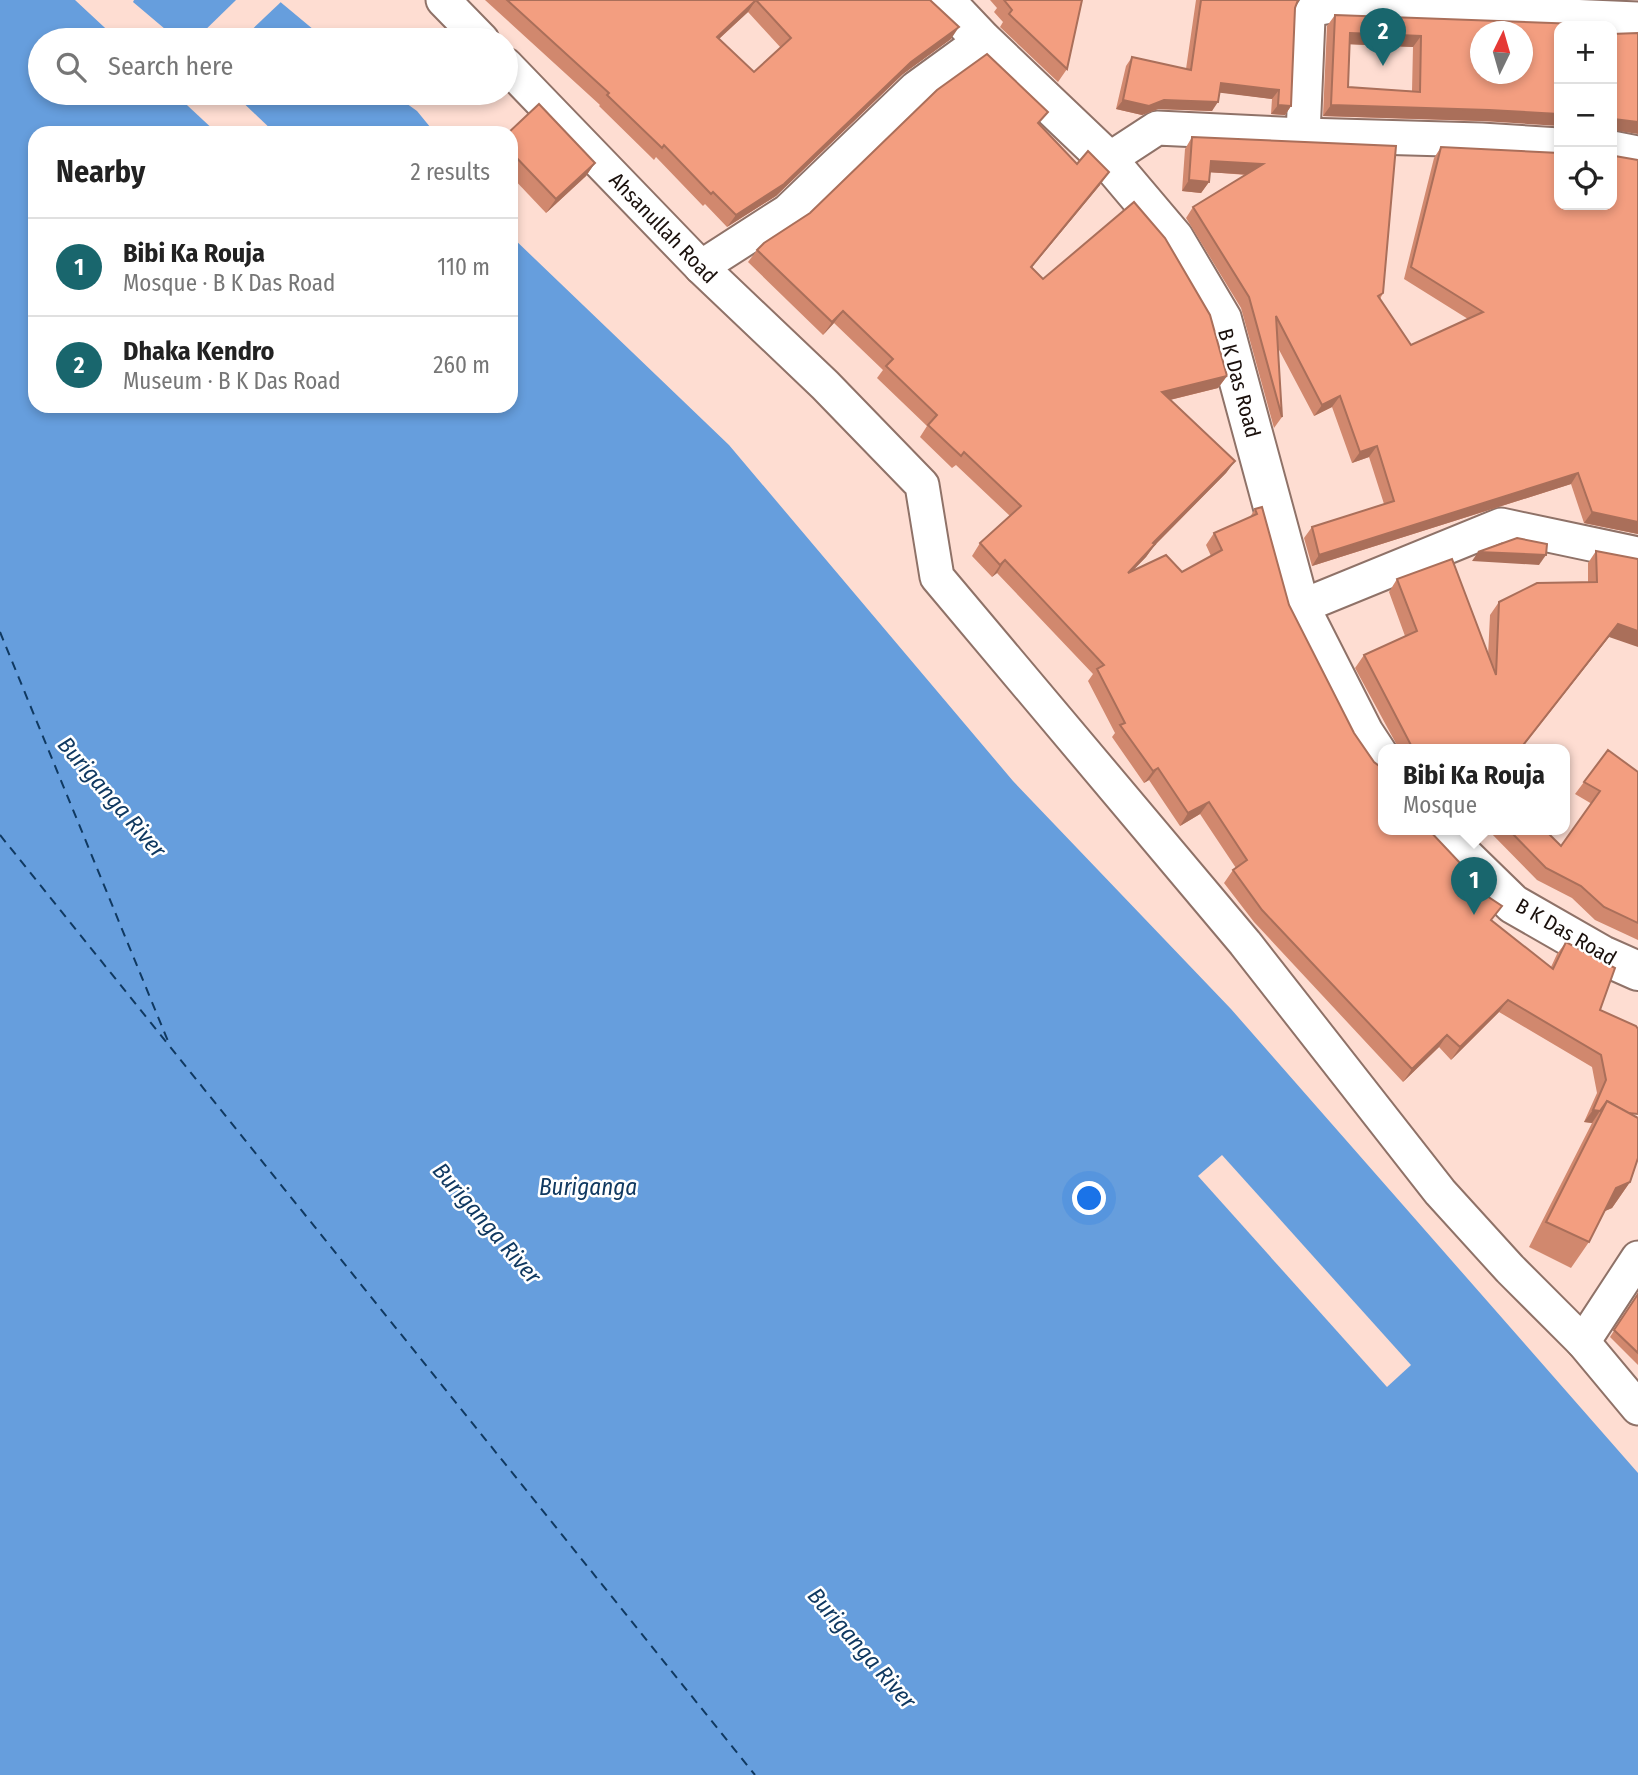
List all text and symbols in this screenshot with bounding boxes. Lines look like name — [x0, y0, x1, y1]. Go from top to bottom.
pin: 2 — [1360, 8, 1406, 66]
north arrow — [1470, 21, 1533, 84]
map controls — [1554, 21, 1617, 210]
button: + — [1554, 21, 1617, 84]
search box — [28, 28, 518, 105]
icon: search — [52, 48, 90, 86]
text: Search here — [108, 51, 233, 82]
button: − — [1554, 84, 1617, 147]
button: locate — [1554, 147, 1617, 210]
text: Nearby — [56, 154, 145, 190]
text: 2 results — [410, 158, 490, 186]
street label: Ahsanullah Road — [604, 167, 722, 289]
text: Bibi Ka Rouja — [123, 238, 265, 269]
text: 1 — [74, 253, 84, 281]
text: 110 m — [437, 253, 490, 281]
text: Mosque · B K Das Road — [123, 269, 335, 297]
street label: B K Das Road — [1212, 326, 1266, 440]
text: Dhaka Kendro — [123, 336, 274, 367]
text: 2 — [74, 351, 84, 379]
text: 260 m — [433, 351, 490, 379]
text: Museum · B K Das Road — [123, 367, 341, 395]
water label: Buriganga River — [52, 731, 173, 864]
popup — [1378, 744, 1570, 835]
text: Bibi Ka Rouja — [1403, 760, 1545, 791]
text: Mosque — [1403, 791, 1477, 819]
pin: 1 — [1451, 857, 1497, 915]
street label: B K Das Road — [1511, 893, 1621, 971]
water label: Buriganga River — [427, 1157, 548, 1290]
water label: Buriganga — [539, 1173, 637, 1201]
your location — [1072, 1181, 1106, 1215]
water label: Buriganga River — [802, 1582, 923, 1715]

